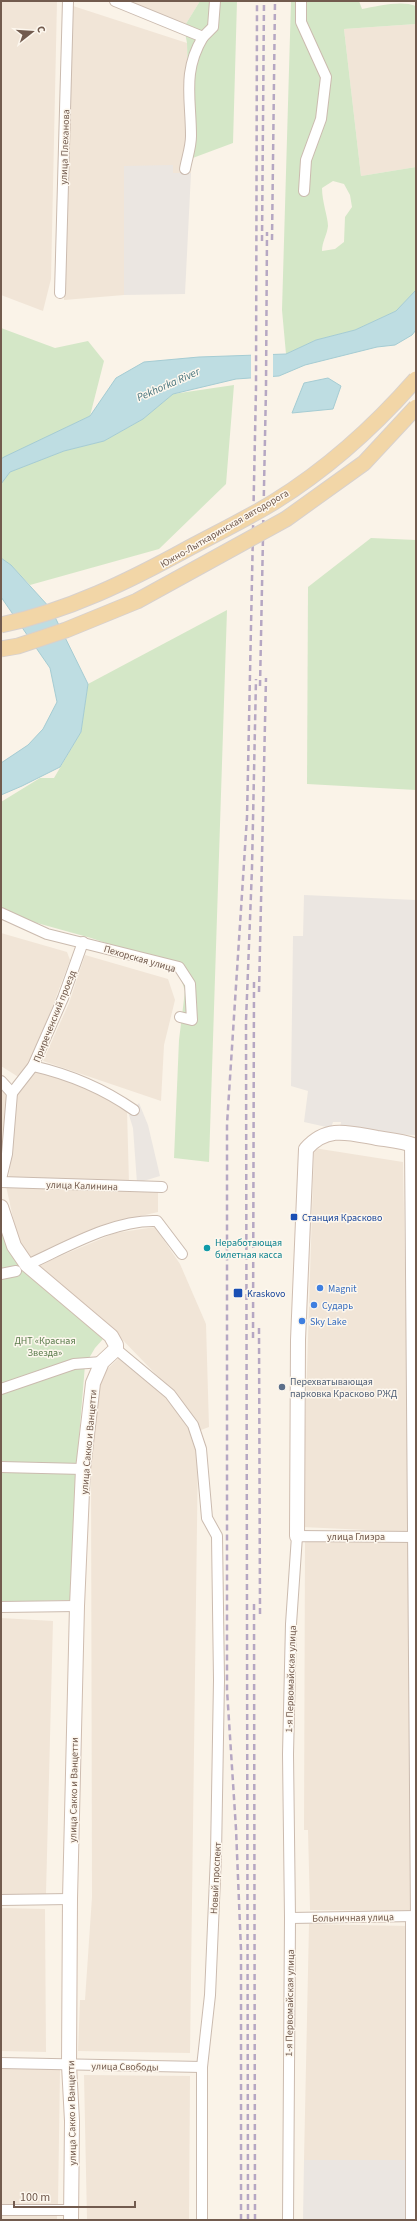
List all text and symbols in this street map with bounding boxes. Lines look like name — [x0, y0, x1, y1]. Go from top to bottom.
north arrow — [12, 12, 52, 52]
text: С — [33, 24, 49, 35]
street label: улица Плеханова — [57, 109, 73, 185]
water label: Pekhorka River — [134, 363, 203, 405]
street label: Южно-Лыткаринская автодорога — [158, 486, 291, 571]
street label: Пехорская улица — [102, 942, 177, 976]
street label: Приреченский проезд — [30, 968, 80, 1064]
street label: улица Калинина — [46, 1178, 118, 1194]
place label: Станция Красково — [302, 1211, 382, 1225]
marker: Станция Красково — [289, 1212, 299, 1222]
place label: Неработающая билетная касса — [215, 1236, 282, 1262]
marker: Неработающая билетная касса — [202, 1243, 212, 1253]
place label: Magnit — [328, 1282, 357, 1296]
marker: Magnit — [315, 1283, 325, 1293]
marker: Kraskovo — [232, 1287, 244, 1299]
place label: Kraskovo — [247, 1287, 285, 1301]
place label: Сударь — [322, 1299, 353, 1313]
marker: Сударь — [309, 1300, 319, 1310]
place label: Sky Lake — [310, 1315, 347, 1329]
marker: Sky Lake — [297, 1316, 307, 1326]
park label: ДНТ «Красная Звезда» — [14, 1334, 76, 1360]
place label: Перехватывающая парковка Красково РЖД — [290, 1375, 398, 1401]
marker: Перехватывающая парковка Красково РЖД — [277, 1382, 287, 1392]
street label: улица Сакко и Ванцетти — [77, 1389, 101, 1495]
street label: улица Глиэра — [327, 1530, 385, 1544]
street label: 1-я Первомайская улица — [282, 1625, 300, 1733]
street label: улица Сакко и Ванцетти — [66, 1737, 82, 1843]
street label: Новый проспект — [207, 1841, 225, 1915]
street label: Больничная улица — [312, 1910, 394, 1926]
street label: 1-я Первомайская улица — [282, 1949, 298, 2057]
street label: улица Свободы — [91, 2059, 159, 2075]
street label: улица Сакко и Ванцетти — [64, 2060, 80, 2166]
scale bar — [14, 2183, 135, 2209]
text: 100 m — [20, 2189, 50, 2206]

